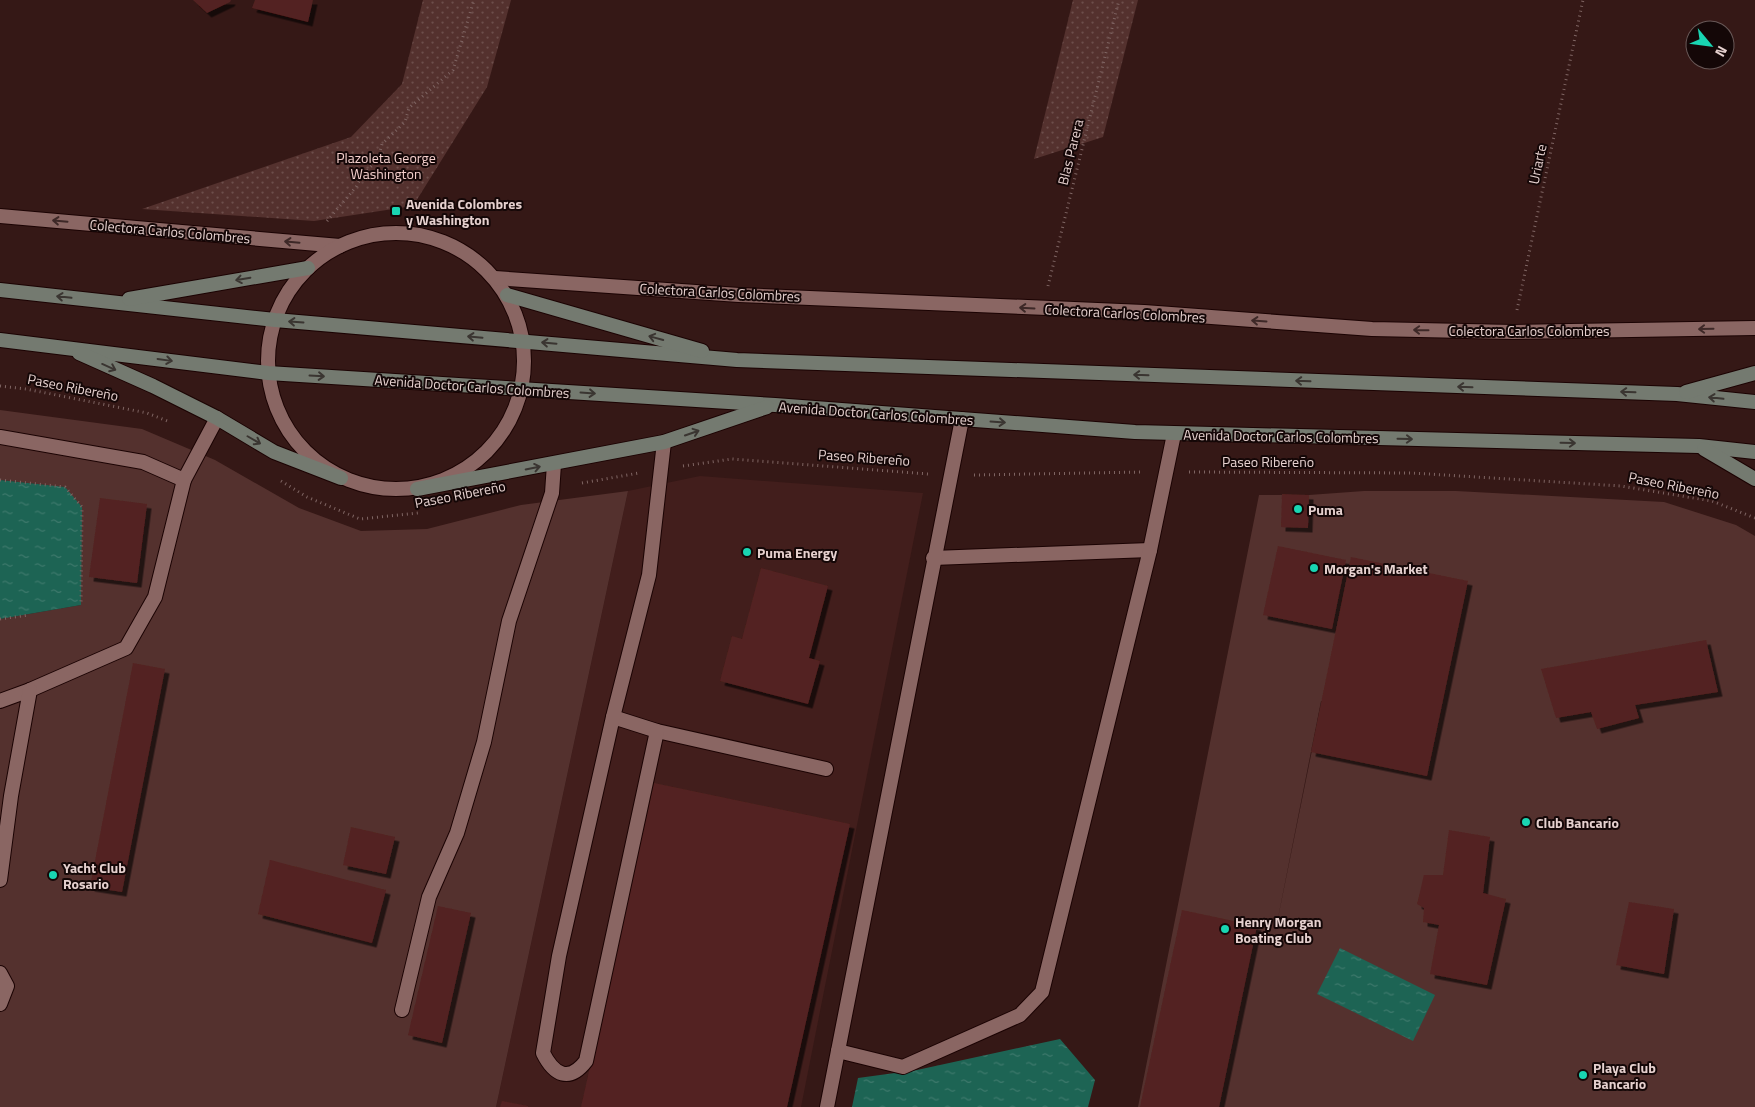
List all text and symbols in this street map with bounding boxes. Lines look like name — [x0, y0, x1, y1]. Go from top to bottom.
north arrow — [1685, 20, 1735, 70]
text: N — [1710, 42, 1733, 61]
street label: Blas Parera — [1052, 117, 1088, 187]
street label: Uriarte — [1522, 142, 1552, 186]
park label: Plazoleta George Washington — [336, 147, 436, 184]
place label: Avenida Colombres y Washington — [406, 193, 522, 230]
marker: Avenida Colombres y Washington — [390, 205, 402, 217]
street label: Colectora Carlos Colombres — [89, 214, 251, 248]
one-way arrow — [52, 216, 68, 226]
one-way arrow — [284, 237, 300, 247]
one-way arrow — [235, 275, 251, 285]
street label: Colectora Carlos Colombres — [639, 277, 801, 307]
one-way arrow — [57, 292, 73, 302]
street label: Colectora Carlos Colombres — [1044, 298, 1206, 328]
one-way arrow — [1019, 303, 1036, 313]
one-way arrow — [1251, 316, 1267, 325]
one-way arrow — [288, 317, 304, 326]
street label: Colectora Carlos Colombres — [1448, 320, 1610, 341]
one-way arrow — [1699, 324, 1715, 333]
one-way arrow — [1414, 325, 1430, 335]
one-way arrow — [648, 332, 664, 342]
one-way arrow — [467, 333, 483, 342]
one-way arrow — [541, 338, 557, 348]
one-way arrow — [157, 355, 173, 365]
one-way arrow — [101, 362, 116, 372]
street label: Paseo Ribereño — [26, 368, 120, 406]
street label: Avenida Doctor Carlos Colombres — [374, 369, 570, 403]
one-way arrow — [1133, 370, 1149, 380]
one-way arrow — [309, 372, 325, 381]
one-way arrow — [1295, 376, 1311, 385]
one-way arrow — [1458, 382, 1474, 391]
one-way arrow — [580, 388, 596, 397]
one-way arrow — [1620, 388, 1636, 397]
one-way arrow — [1708, 393, 1724, 403]
street label: Avenida Doctor Carlos Colombres — [778, 396, 974, 430]
one-way arrow — [990, 417, 1006, 427]
street label: Avenida Doctor Carlos Colombres — [1183, 424, 1379, 448]
one-way arrow — [684, 428, 699, 437]
one-way arrow — [1397, 435, 1413, 444]
one-way arrow — [246, 436, 260, 446]
one-way arrow — [1559, 438, 1575, 448]
street label: Paseo Ribereño — [817, 443, 911, 471]
street label: Paseo Ribereño — [1222, 451, 1314, 472]
one-way arrow — [525, 462, 541, 472]
street label: Paseo Ribereño — [1627, 466, 1721, 504]
street label: Paseo Ribereño — [413, 475, 507, 513]
place label: Puma — [1308, 499, 1343, 520]
marker: Puma — [1292, 503, 1304, 515]
place label: Puma Energy — [757, 542, 837, 563]
marker: Puma Energy — [741, 546, 753, 558]
place label: Morgan's Market — [1324, 558, 1428, 579]
marker: Morgan's Market — [1308, 562, 1320, 574]
place label: Club Bancario — [1536, 812, 1619, 833]
marker: Club Bancario — [1520, 816, 1532, 828]
place label: Yacht Club Rosario — [63, 857, 126, 894]
marker: Yacht Club Rosario — [47, 869, 59, 881]
place label: Henry Morgan Boating Club — [1235, 911, 1322, 948]
marker: Henry Morgan Boating Club — [1219, 923, 1231, 935]
place label: Playa Club Bancario — [1593, 1057, 1656, 1094]
marker: Playa Club Bancario — [1577, 1069, 1589, 1081]

